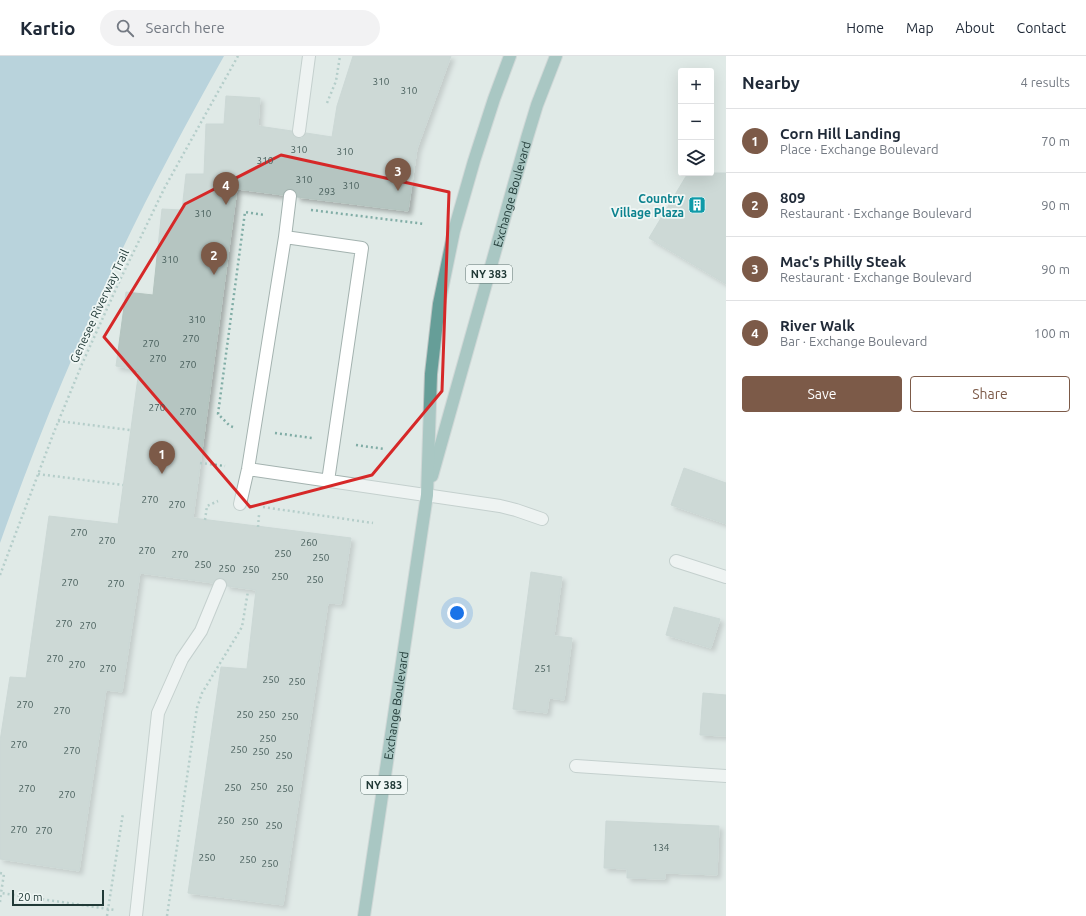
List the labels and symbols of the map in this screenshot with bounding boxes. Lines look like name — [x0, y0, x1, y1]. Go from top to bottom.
house number: 310 — [373, 76, 390, 87]
house number: 310 — [401, 85, 418, 96]
street label: Exchange Boulevard — [490, 139, 532, 248]
house number: 310 — [291, 144, 308, 155]
house number: 310 — [337, 146, 354, 157]
house number: 310 — [257, 155, 274, 166]
pin: 3 — [385, 158, 411, 191]
pin: 4 — [213, 172, 239, 205]
house number: 310 — [296, 174, 313, 185]
house number: 310 — [343, 180, 360, 191]
house number: 293 — [319, 186, 335, 197]
place label: Country Village Plaza — [611, 192, 685, 219]
building icon: Country Village Plaza — [687, 195, 707, 215]
house number: 310 — [195, 208, 212, 219]
pin: 2 — [201, 242, 227, 275]
street label: Genesee Riverway Trail — [67, 247, 131, 365]
house number: 310 — [162, 254, 179, 265]
road number: NY 383 — [466, 265, 512, 283]
house number: 310 — [189, 314, 206, 325]
house number: 270 — [183, 333, 200, 344]
house number: 270 — [143, 338, 160, 349]
house number: 270 — [150, 353, 167, 364]
house number: 270 — [180, 359, 197, 370]
house number: 270 — [149, 402, 166, 413]
house number: 270 — [180, 406, 197, 417]
pin: 1 — [149, 441, 175, 474]
house number: 270 — [142, 494, 159, 505]
house number: 270 — [169, 499, 186, 510]
house number: 270 — [71, 527, 88, 538]
house number: 270 — [99, 535, 116, 546]
house number: 260 — [301, 537, 318, 548]
house number: 270 — [139, 545, 156, 556]
house number: 250 — [275, 548, 292, 559]
house number: 270 — [172, 549, 189, 560]
house number: 250 — [313, 552, 330, 563]
house number: 250 — [195, 559, 212, 570]
house number: 250 — [219, 563, 236, 574]
house number: 250 — [243, 564, 260, 575]
house number: 250 — [272, 571, 289, 582]
house number: 250 — [307, 574, 324, 585]
house number: 270 — [62, 577, 79, 588]
house number: 270 — [108, 578, 125, 589]
your location — [447, 603, 467, 623]
house number: 270 — [56, 618, 73, 629]
house number: 270 — [80, 620, 97, 631]
street label: Exchange Boulevard — [381, 650, 410, 760]
house number: 270 — [47, 653, 64, 664]
house number: 270 — [69, 659, 86, 670]
house number: 270 — [100, 663, 117, 674]
house number: 251 — [535, 663, 551, 674]
house number: 250 — [263, 674, 280, 685]
house number: 250 — [289, 676, 306, 687]
house number: 270 — [17, 699, 34, 710]
house number: 270 — [54, 705, 71, 716]
house number: 250 — [237, 709, 254, 720]
house number: 250 — [259, 709, 276, 720]
house number: 250 — [282, 711, 299, 722]
house number: 250 — [260, 733, 277, 744]
house number: 270 — [11, 739, 28, 750]
house number: 250 — [231, 744, 248, 755]
house number: 270 — [64, 745, 81, 756]
house number: 250 — [253, 746, 270, 757]
house number: 250 — [276, 750, 293, 761]
road number: NY 383 — [361, 776, 407, 794]
house number: 250 — [251, 781, 268, 792]
house number: 250 — [225, 782, 242, 793]
house number: 270 — [19, 783, 36, 794]
house number: 250 — [277, 783, 294, 794]
house number: 270 — [59, 789, 76, 800]
house number: 250 — [218, 815, 235, 826]
house number: 250 — [242, 816, 259, 827]
house number: 250 — [266, 820, 283, 831]
house number: 270 — [11, 824, 28, 835]
house number: 270 — [36, 825, 53, 836]
house number: 134 — [653, 842, 670, 853]
house number: 250 — [199, 852, 216, 863]
house number: 250 — [240, 854, 257, 865]
house number: 250 — [262, 858, 279, 869]
scale bar — [12, 888, 104, 907]

